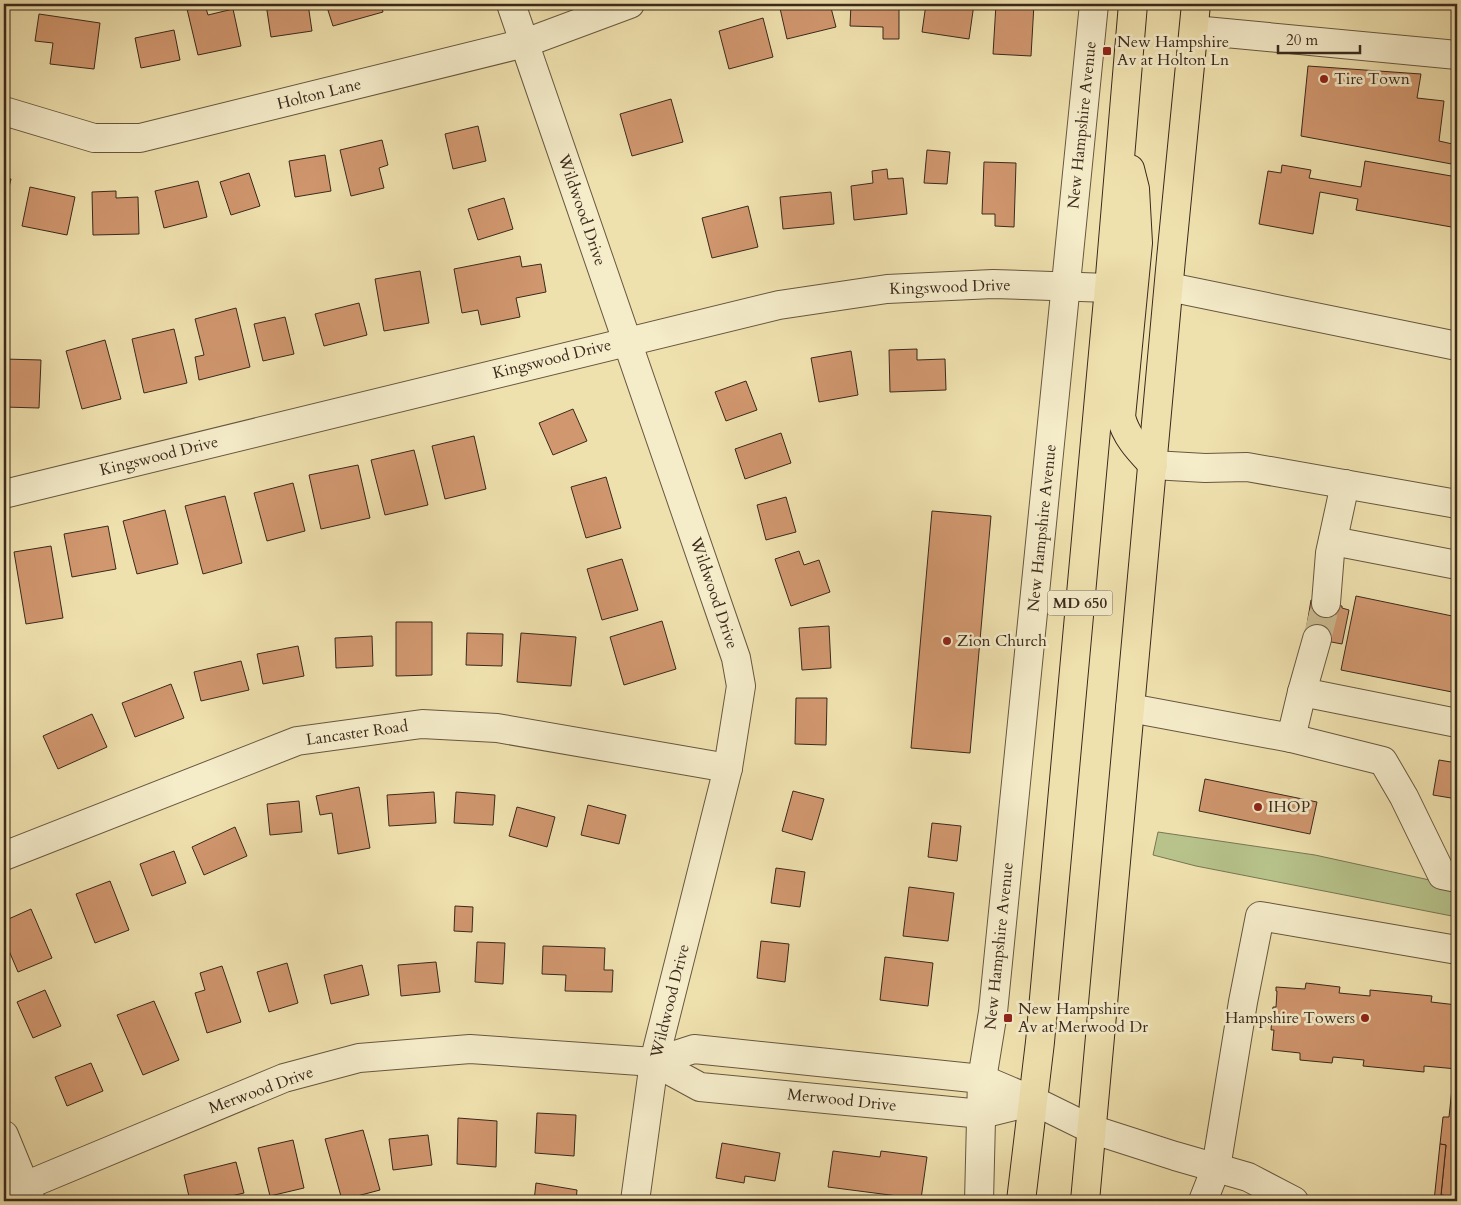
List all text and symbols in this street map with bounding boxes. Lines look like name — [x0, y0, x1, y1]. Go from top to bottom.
scale bar — [1278, 22, 1361, 54]
text: 20 m — [1286, 30, 1318, 50]
place label: New Hampshire Av at Holton Ln — [1117, 31, 1229, 71]
street label: New Hampshire Avenue — [1062, 40, 1102, 210]
marker: New Hampshire Av at Holton Ln — [1101, 45, 1113, 57]
place label: Tire Town — [1334, 68, 1410, 90]
street label: Holton Lane — [275, 73, 363, 115]
marker: Tire Town — [1318, 73, 1330, 85]
street label: Wildwood Drive — [552, 150, 611, 269]
street label: Kingswood Drive — [889, 274, 1011, 300]
street label: Kingswood Drive — [490, 334, 614, 384]
street label: Kingswood Drive — [97, 431, 221, 481]
street label: New Hampshire Avenue — [1022, 443, 1062, 613]
street label: Wildwood Drive — [684, 533, 743, 652]
road number: MD 650 — [1048, 590, 1112, 616]
place label: Zion Church — [957, 630, 1047, 652]
marker: Zion Church — [941, 635, 953, 647]
street label: Lancaster Road — [305, 715, 410, 751]
place label: IHOP — [1268, 796, 1310, 818]
marker: IHOP — [1252, 801, 1264, 813]
street label: New Hampshire Avenue — [979, 861, 1019, 1031]
street label: Wildwood Drive — [645, 942, 695, 1061]
place label: New Hampshire Av at Merwood Dr — [1018, 998, 1148, 1038]
place label: Hampshire Towers — [1225, 1007, 1355, 1029]
marker: New Hampshire Av at Merwood Dr — [1002, 1012, 1014, 1024]
marker: Hampshire Towers — [1359, 1012, 1371, 1024]
street label: Merwood Drive — [206, 1061, 316, 1119]
street label: Merwood Drive — [786, 1083, 898, 1117]

